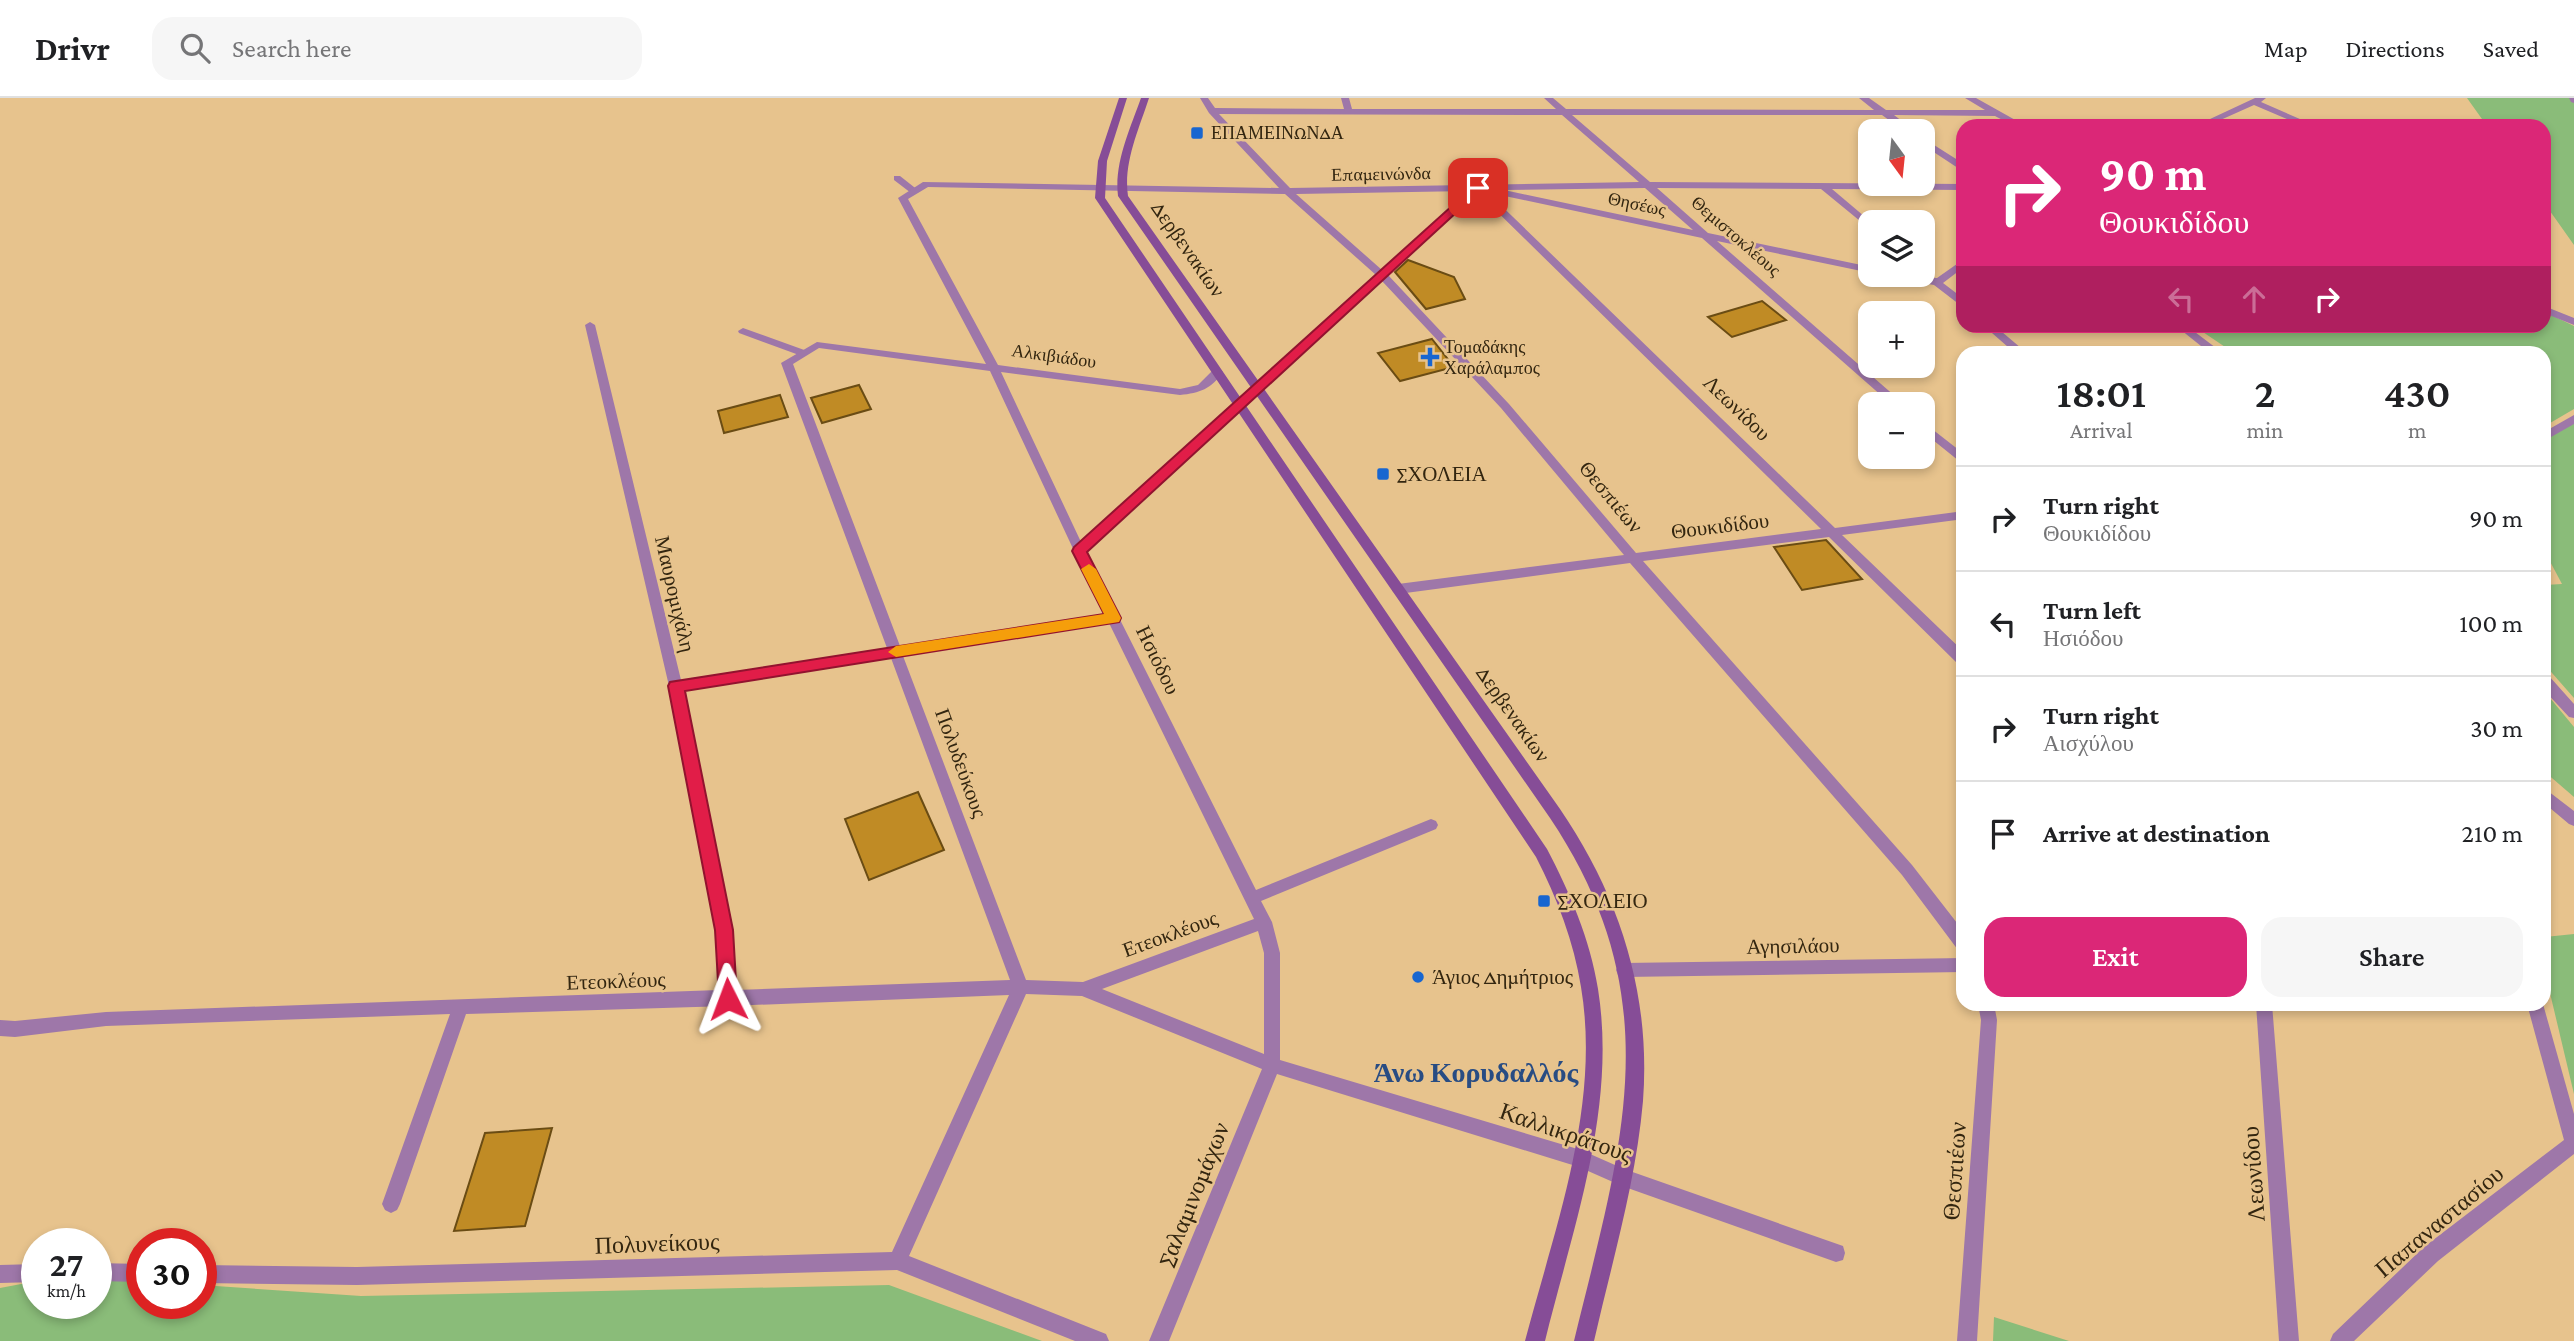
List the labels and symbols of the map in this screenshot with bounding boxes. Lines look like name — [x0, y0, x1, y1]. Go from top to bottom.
north arrow — [1858, 119, 1936, 196]
place label: ΕΠΑΜΕΙΝΩΝΔΑ — [1211, 123, 1344, 143]
marker: ΕΠΑΜΕΙΝΩΝΔΑ — [1189, 125, 1205, 141]
pin — [1448, 158, 1508, 218]
street label: Επαμεινώνδα — [1331, 163, 1432, 185]
street label: Θησέως — [1606, 188, 1668, 220]
street label: Θεμιστοκλέους — [1687, 192, 1785, 280]
street label: Δερβενακίων — [1146, 196, 1230, 302]
place label: Τομαδάκης Χαράλαμπος — [1444, 337, 1540, 378]
street label: Αλκιβιάδου — [1010, 340, 1098, 372]
marker: Τομαδάκης Χαράλαμπος — [1422, 349, 1438, 365]
street label: Λεωνίδου — [1699, 370, 1775, 446]
street label: Θεσπιέων — [1574, 456, 1648, 538]
place label: ΣΧΟΛΕΙΑ — [1397, 462, 1488, 486]
marker: ΣΧΟΛΕΙΑ — [1375, 466, 1391, 482]
street label: Θουκιδίδου — [1670, 508, 1770, 544]
street label: Μαυρομιχάλη — [650, 533, 700, 655]
street label: Ησιόδου — [1131, 622, 1185, 698]
street label: Δερβενακίων — [1471, 661, 1555, 767]
street label: Πολυδεύκους — [930, 705, 992, 821]
place label: ΣΧΟΛΕΙΟ — [1558, 889, 1648, 913]
marker: ΣΧΟΛΕΙΟ — [1536, 893, 1552, 909]
street label: Ετεοκλέους — [1119, 905, 1221, 962]
street label: Αγησιλάου — [1746, 933, 1840, 959]
position arrow — [691, 962, 765, 1036]
place label: Άγιος Δημήτριος — [1432, 965, 1574, 989]
street label: Ετεοκλέους — [566, 967, 667, 995]
marker: Άγιος Δημήτριος — [1410, 969, 1426, 985]
district label: Άνω Κορυδαλλός — [1374, 1057, 1580, 1088]
street label: Καλλικράτους — [1496, 1097, 1636, 1167]
street label: Σαλαμινομάχων — [1152, 1118, 1234, 1270]
street label: Θεσπιέων — [1937, 1121, 1971, 1221]
street label: Λεωνίδου — [2236, 1125, 2270, 1223]
street label: Παπαναστασίου — [2369, 1159, 2509, 1283]
street label: Πολυνείκους — [594, 1227, 720, 1259]
speed limit sign: 30 — [126, 1228, 217, 1319]

